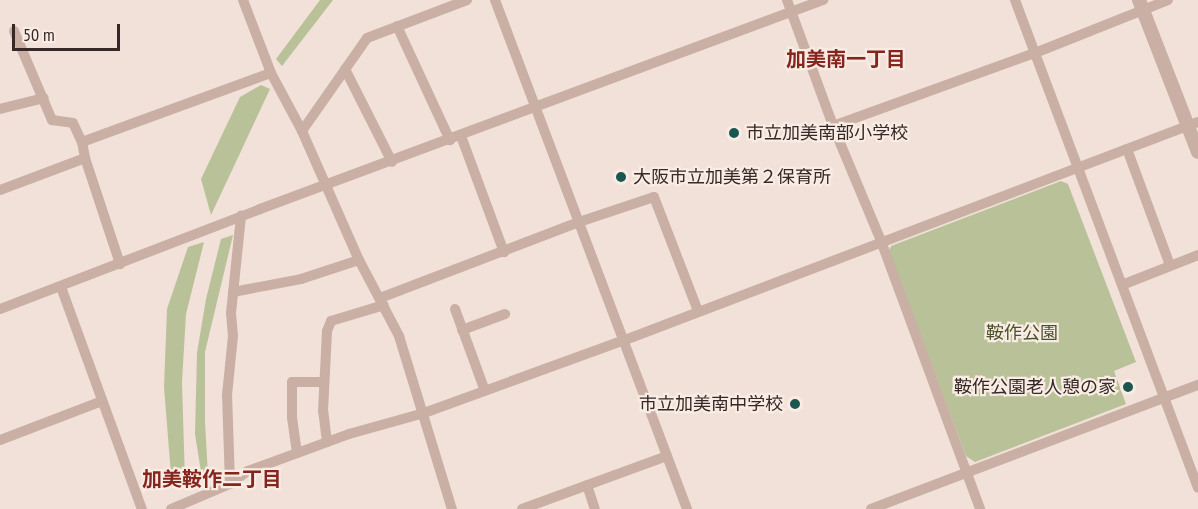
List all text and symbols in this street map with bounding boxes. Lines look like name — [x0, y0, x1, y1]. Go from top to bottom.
scale bar — [15, 12, 123, 50]
text: 50 m — [23, 23, 55, 46]
district label: 加美南一丁目 — [786, 47, 906, 71]
place label: 市立加美南部小学校 — [746, 122, 908, 144]
marker: 市立加美南部小学校 — [727, 126, 741, 140]
place label: 大阪市立加美第２保育所 — [633, 166, 831, 188]
marker: 大阪市立加美第２保育所 — [614, 170, 628, 184]
park label: 鞍作公園 — [986, 322, 1058, 344]
place label: 鞍作公園老人憩の家 — [954, 376, 1116, 398]
marker: 鞍作公園老人憩の家 — [1121, 380, 1135, 394]
place label: 市立加美南中学校 — [639, 393, 783, 415]
marker: 市立加美南中学校 — [788, 397, 802, 411]
district label: 加美鞍作二丁目 — [142, 467, 282, 491]

